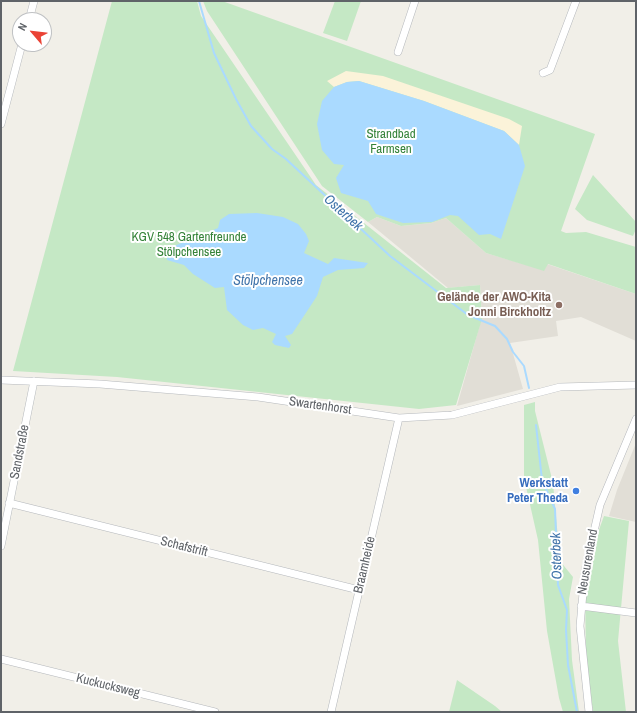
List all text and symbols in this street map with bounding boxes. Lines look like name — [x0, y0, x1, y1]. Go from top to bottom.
north arrow — [12, 12, 52, 52]
text: N — [15, 21, 30, 33]
park label: Strandbad Farmsen — [366, 127, 416, 158]
water label: Osterbek — [320, 191, 366, 235]
park label: KGV 548 Gartenfreunde Stölpchensee — [132, 230, 246, 261]
water label: Stölpchensee — [233, 273, 303, 289]
place label: Gelände der AWO-Kita Jonni Birckholtz — [437, 290, 551, 321]
marker: Gelände der AWO-Kita Jonni Birckholtz — [554, 300, 564, 310]
street label: Swartenhorst — [288, 394, 352, 418]
street label: Sandstraße — [7, 423, 33, 481]
place label: Werkstatt Peter Theda — [507, 476, 568, 507]
marker: Werkstatt Peter Theda — [571, 486, 581, 496]
street label: Neusurenland — [575, 528, 601, 596]
water label: Osterbek — [548, 532, 566, 580]
street label: Schafstrift — [159, 534, 209, 560]
street label: Braamheide — [351, 535, 379, 595]
street label: Kuckucksweg — [74, 671, 142, 701]

